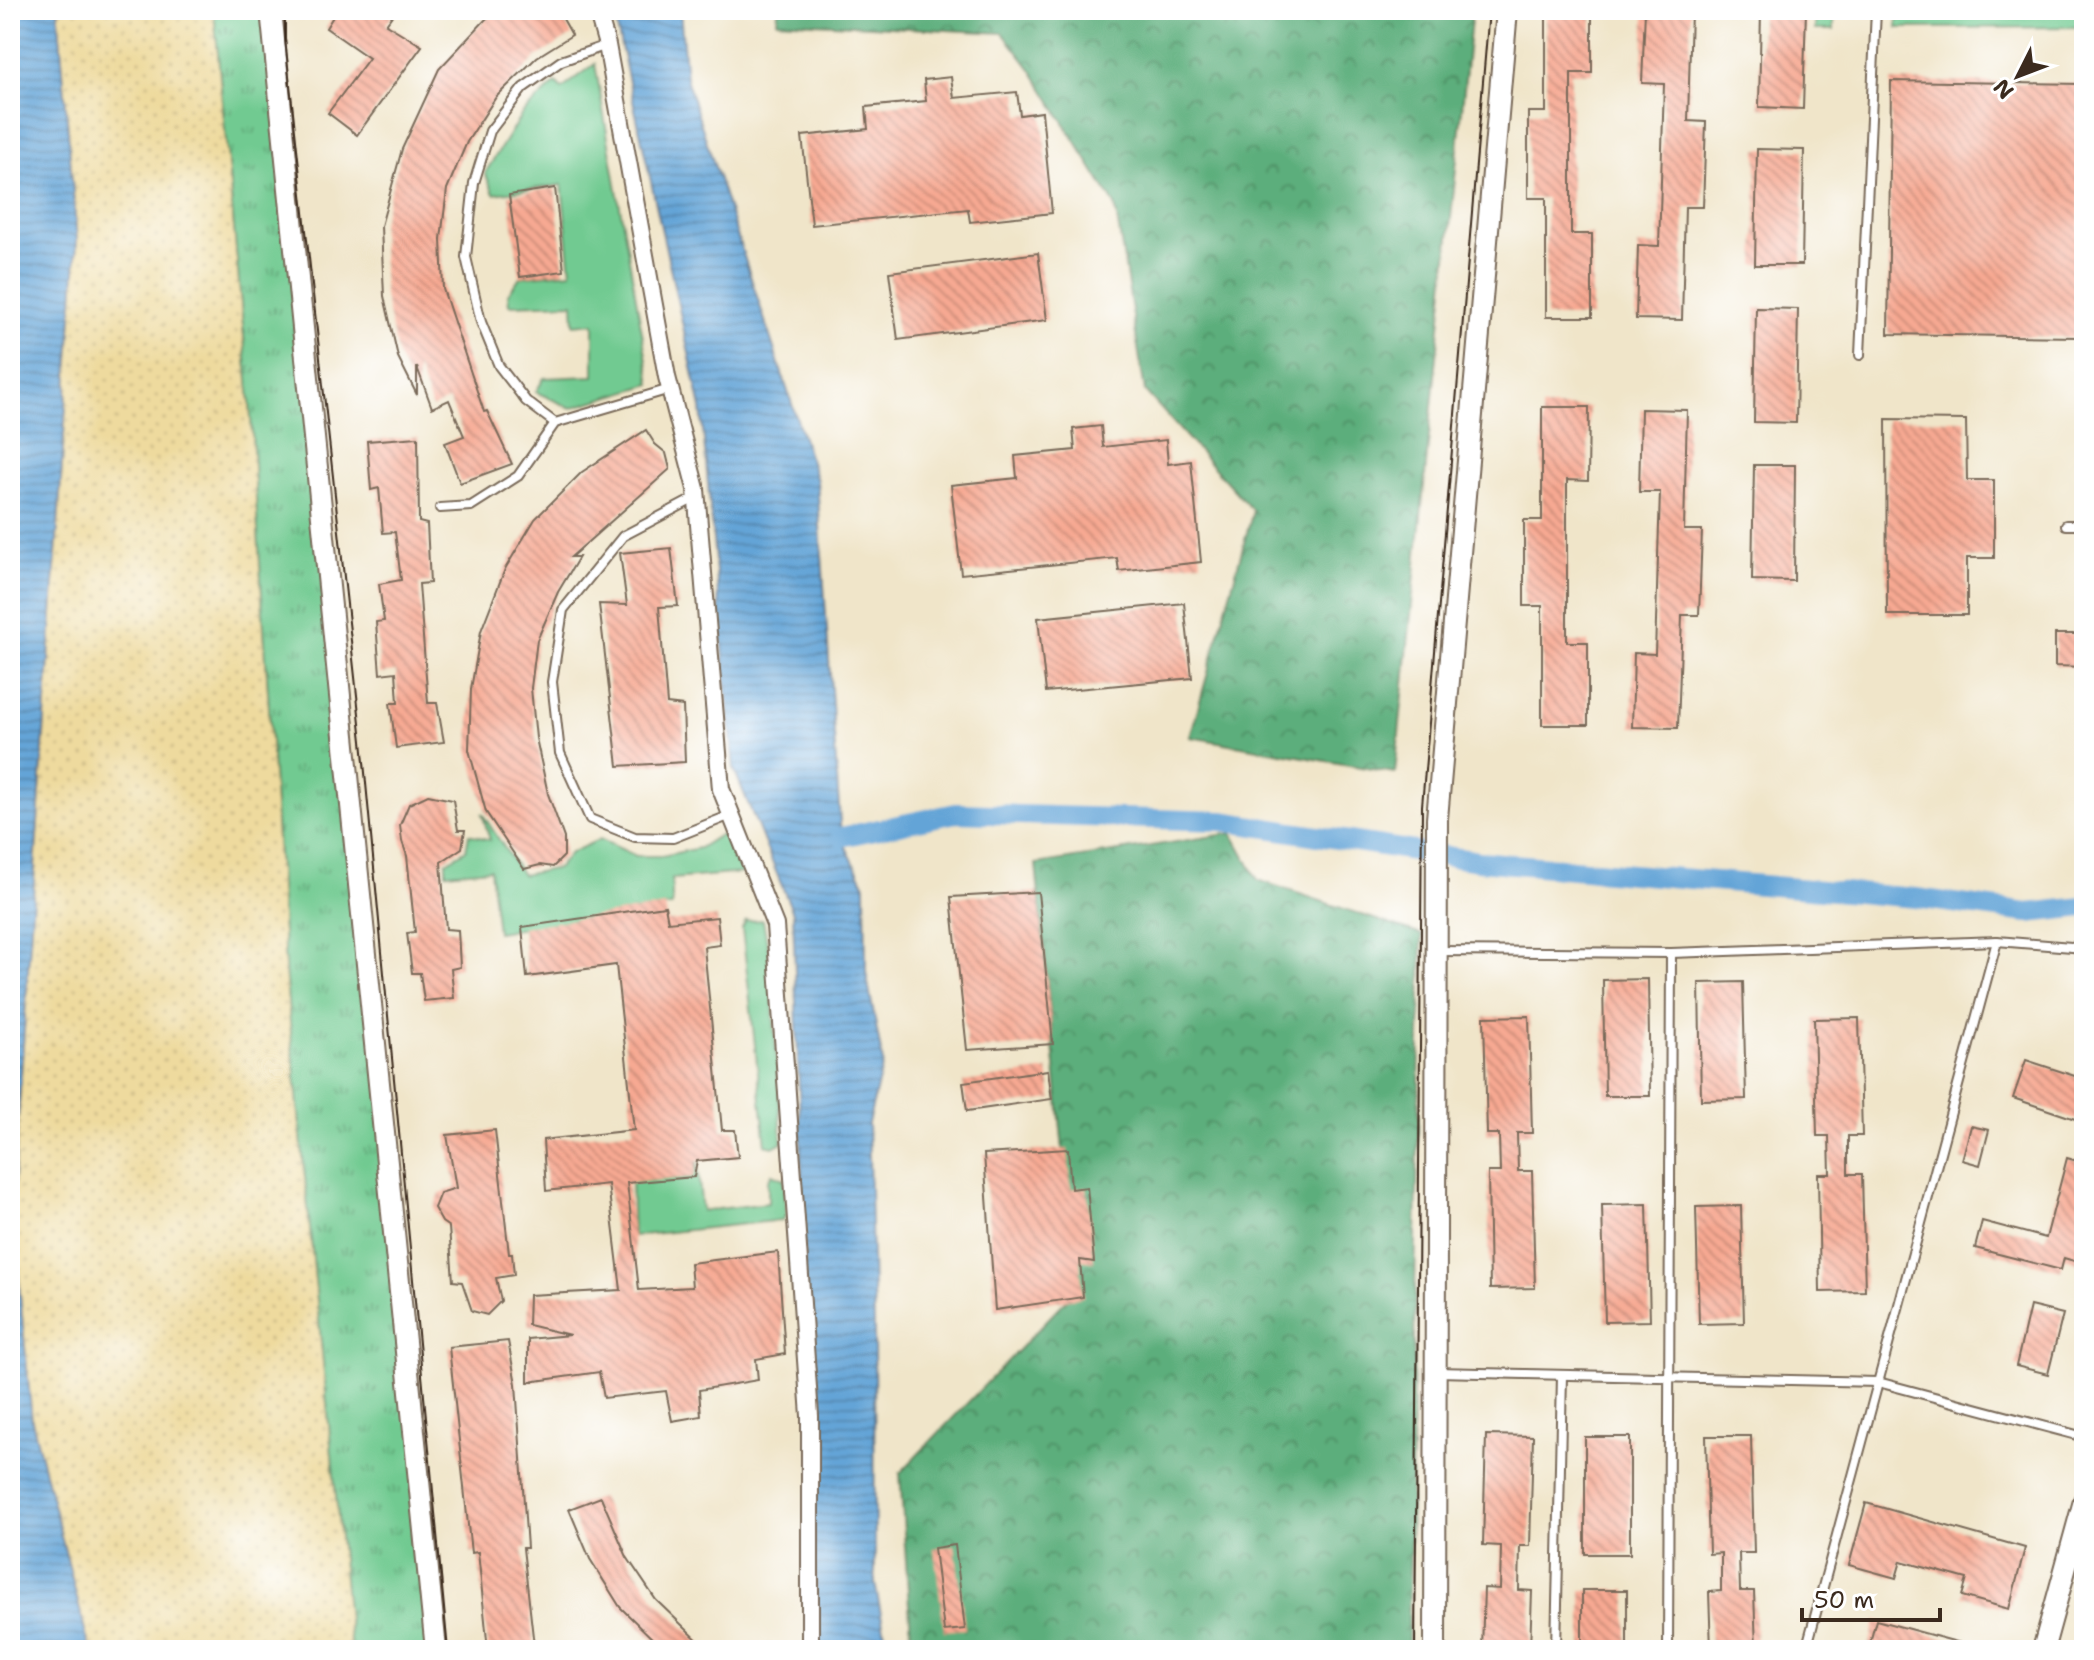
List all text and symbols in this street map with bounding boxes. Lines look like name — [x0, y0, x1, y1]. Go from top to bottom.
north arrow — [1978, 36, 2058, 116]
text: N — [1987, 73, 2020, 105]
scale bar — [1802, 1572, 1940, 1622]
text: 50 m — [1814, 1584, 1874, 1616]

